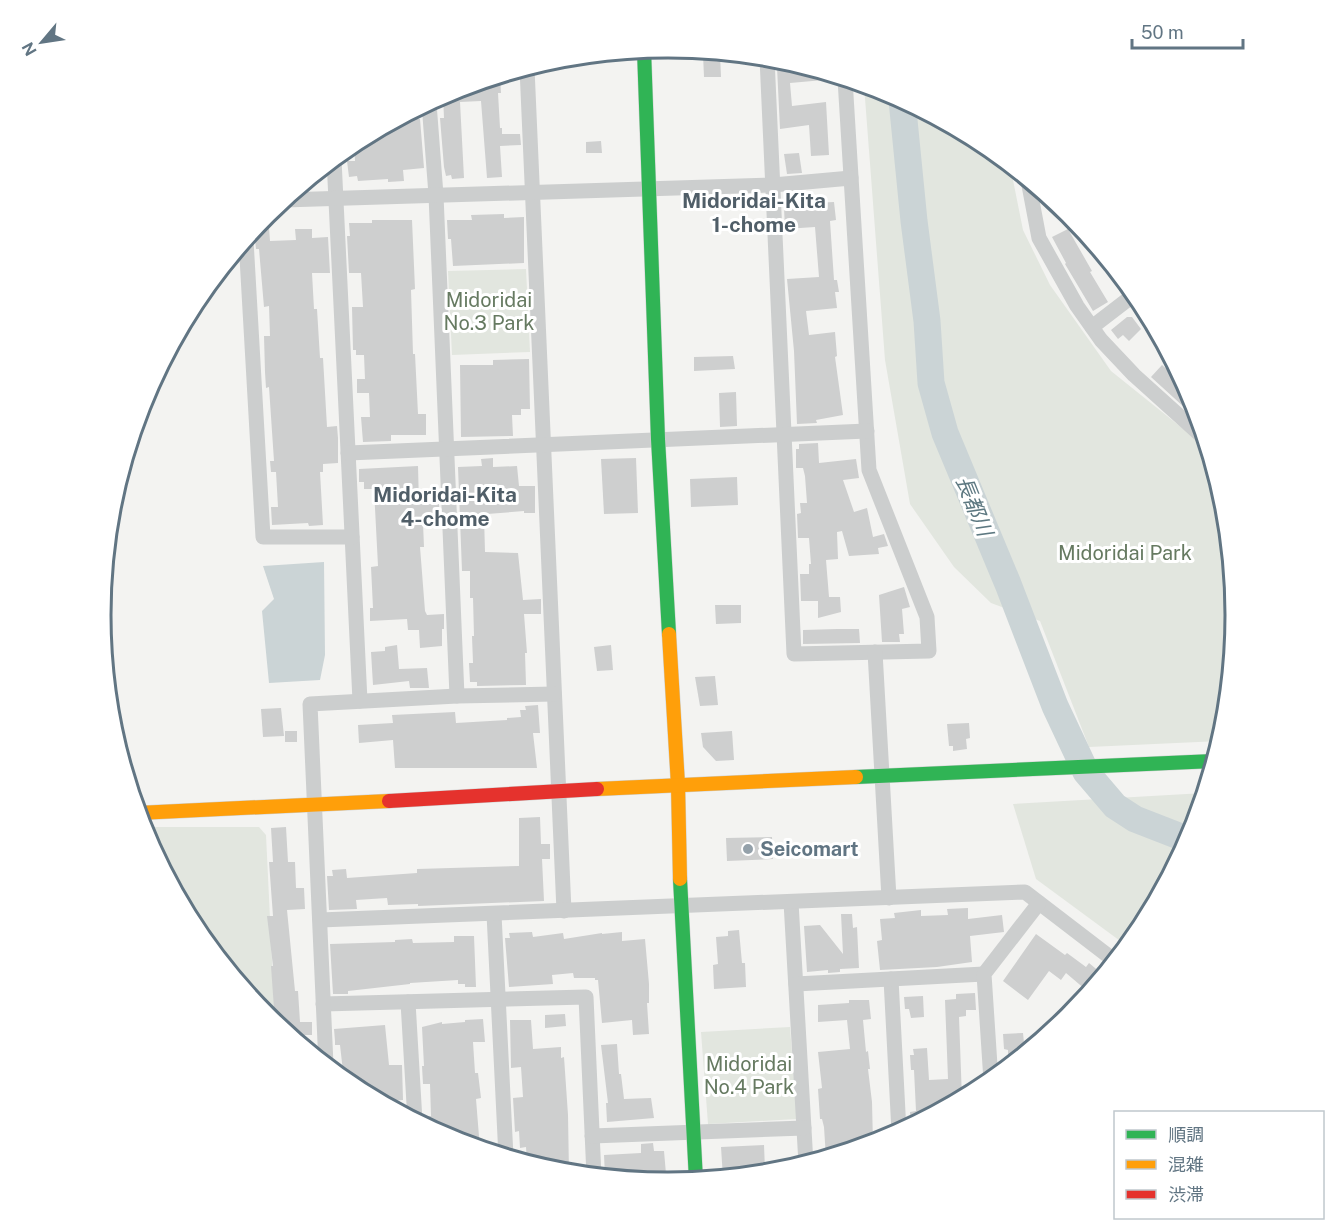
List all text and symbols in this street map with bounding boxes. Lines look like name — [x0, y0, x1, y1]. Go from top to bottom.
north arrow — [12, 12, 72, 72]
scale bar — [1132, 12, 1243, 50]
text: 50 m — [1141, 22, 1184, 43]
text: N — [18, 39, 41, 59]
district label: Midoridai-Kita 1-chome — [682, 188, 826, 237]
park label: Midoridai No.3 Park — [444, 288, 534, 335]
water label: 長都川 — [951, 472, 999, 542]
district label: Midoridai-Kita 4-chome — [373, 482, 517, 531]
park label: Midoridai Park — [1058, 541, 1192, 565]
place label: Seicomart — [760, 837, 859, 861]
marker: Seicomart — [741, 842, 755, 856]
park label: Midoridai No.4 Park — [704, 1052, 794, 1099]
legend — [1114, 1111, 1324, 1219]
text: 順調 — [1168, 1124, 1204, 1145]
text: 混雑 — [1168, 1154, 1204, 1175]
text: 渋滞 — [1168, 1184, 1204, 1205]

